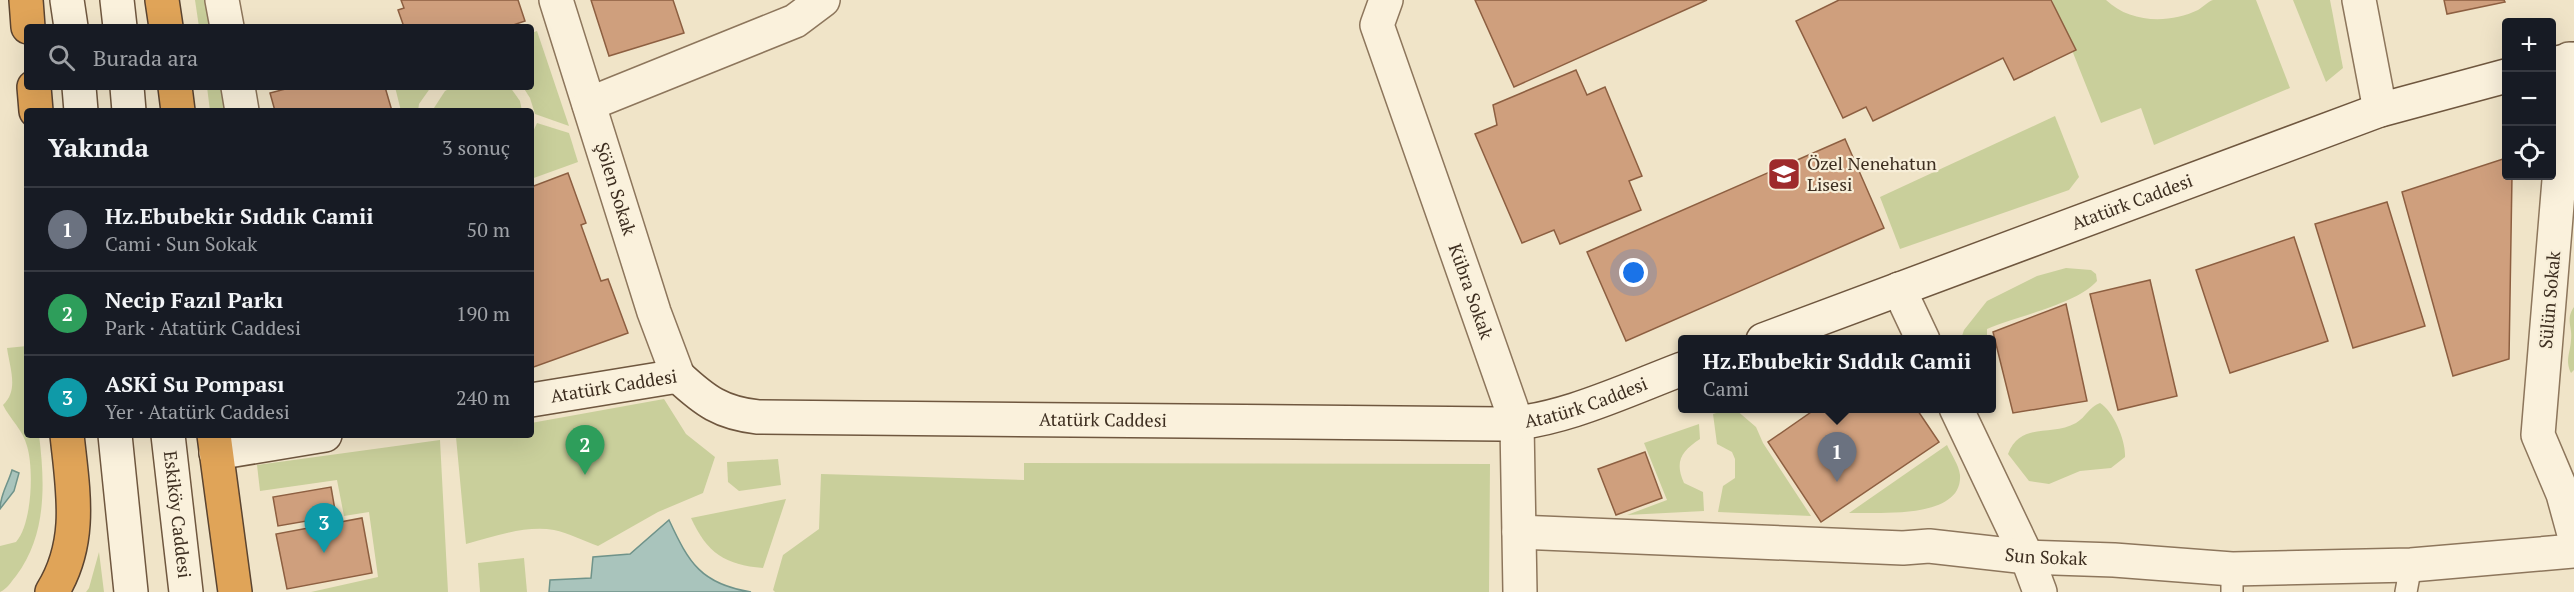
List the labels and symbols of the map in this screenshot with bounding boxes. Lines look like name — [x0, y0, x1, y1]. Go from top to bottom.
street label: Şölen Sokak — [590, 139, 642, 239]
place label: Özel Nenehatun Lisesi — [1807, 151, 1937, 196]
school or university icon: Özel Nenehatun Lisesi — [1766, 156, 1802, 192]
street label: Atatürk Caddesi — [2068, 168, 2196, 235]
street label: Kübra Sokak — [1444, 240, 1499, 343]
street label: Sülün Sokak — [2533, 249, 2565, 350]
your location — [1619, 258, 1648, 287]
street label: Atatürk Caddesi — [549, 363, 679, 408]
street label: Atatürk Caddesi — [1523, 371, 1651, 433]
street label: Atatürk Caddesi — [1039, 407, 1167, 432]
pin: 2 — [566, 426, 604, 475]
pin: 1 — [1818, 432, 1856, 482]
street label: Eskiköy Caddesi — [159, 449, 197, 579]
pin: 3 — [304, 504, 344, 553]
street label: Sun Sokak — [2004, 542, 2088, 570]

